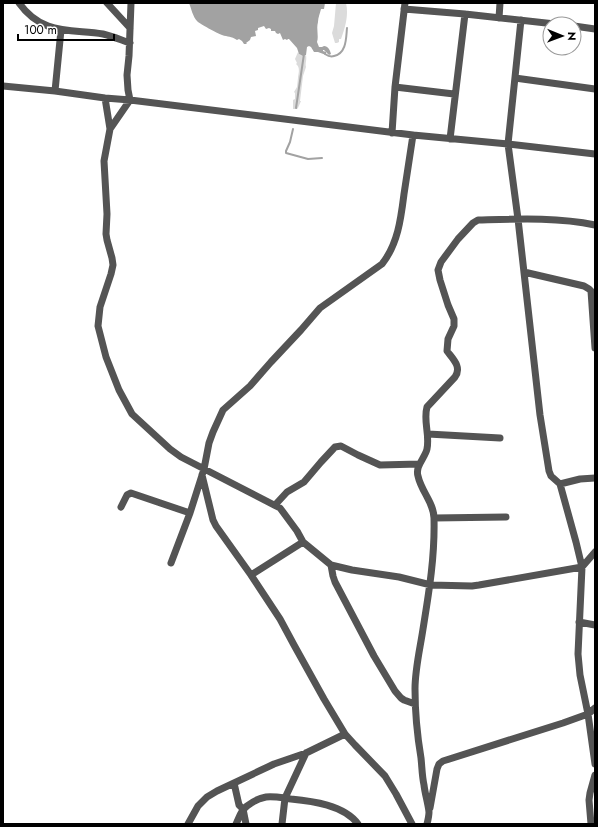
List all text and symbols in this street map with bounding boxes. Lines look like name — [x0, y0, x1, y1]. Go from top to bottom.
scale bar — [18, 16, 114, 42]
north arrow — [542, 16, 582, 56]
text: 100 m — [24, 21, 57, 39]
text: N — [564, 32, 580, 41]

